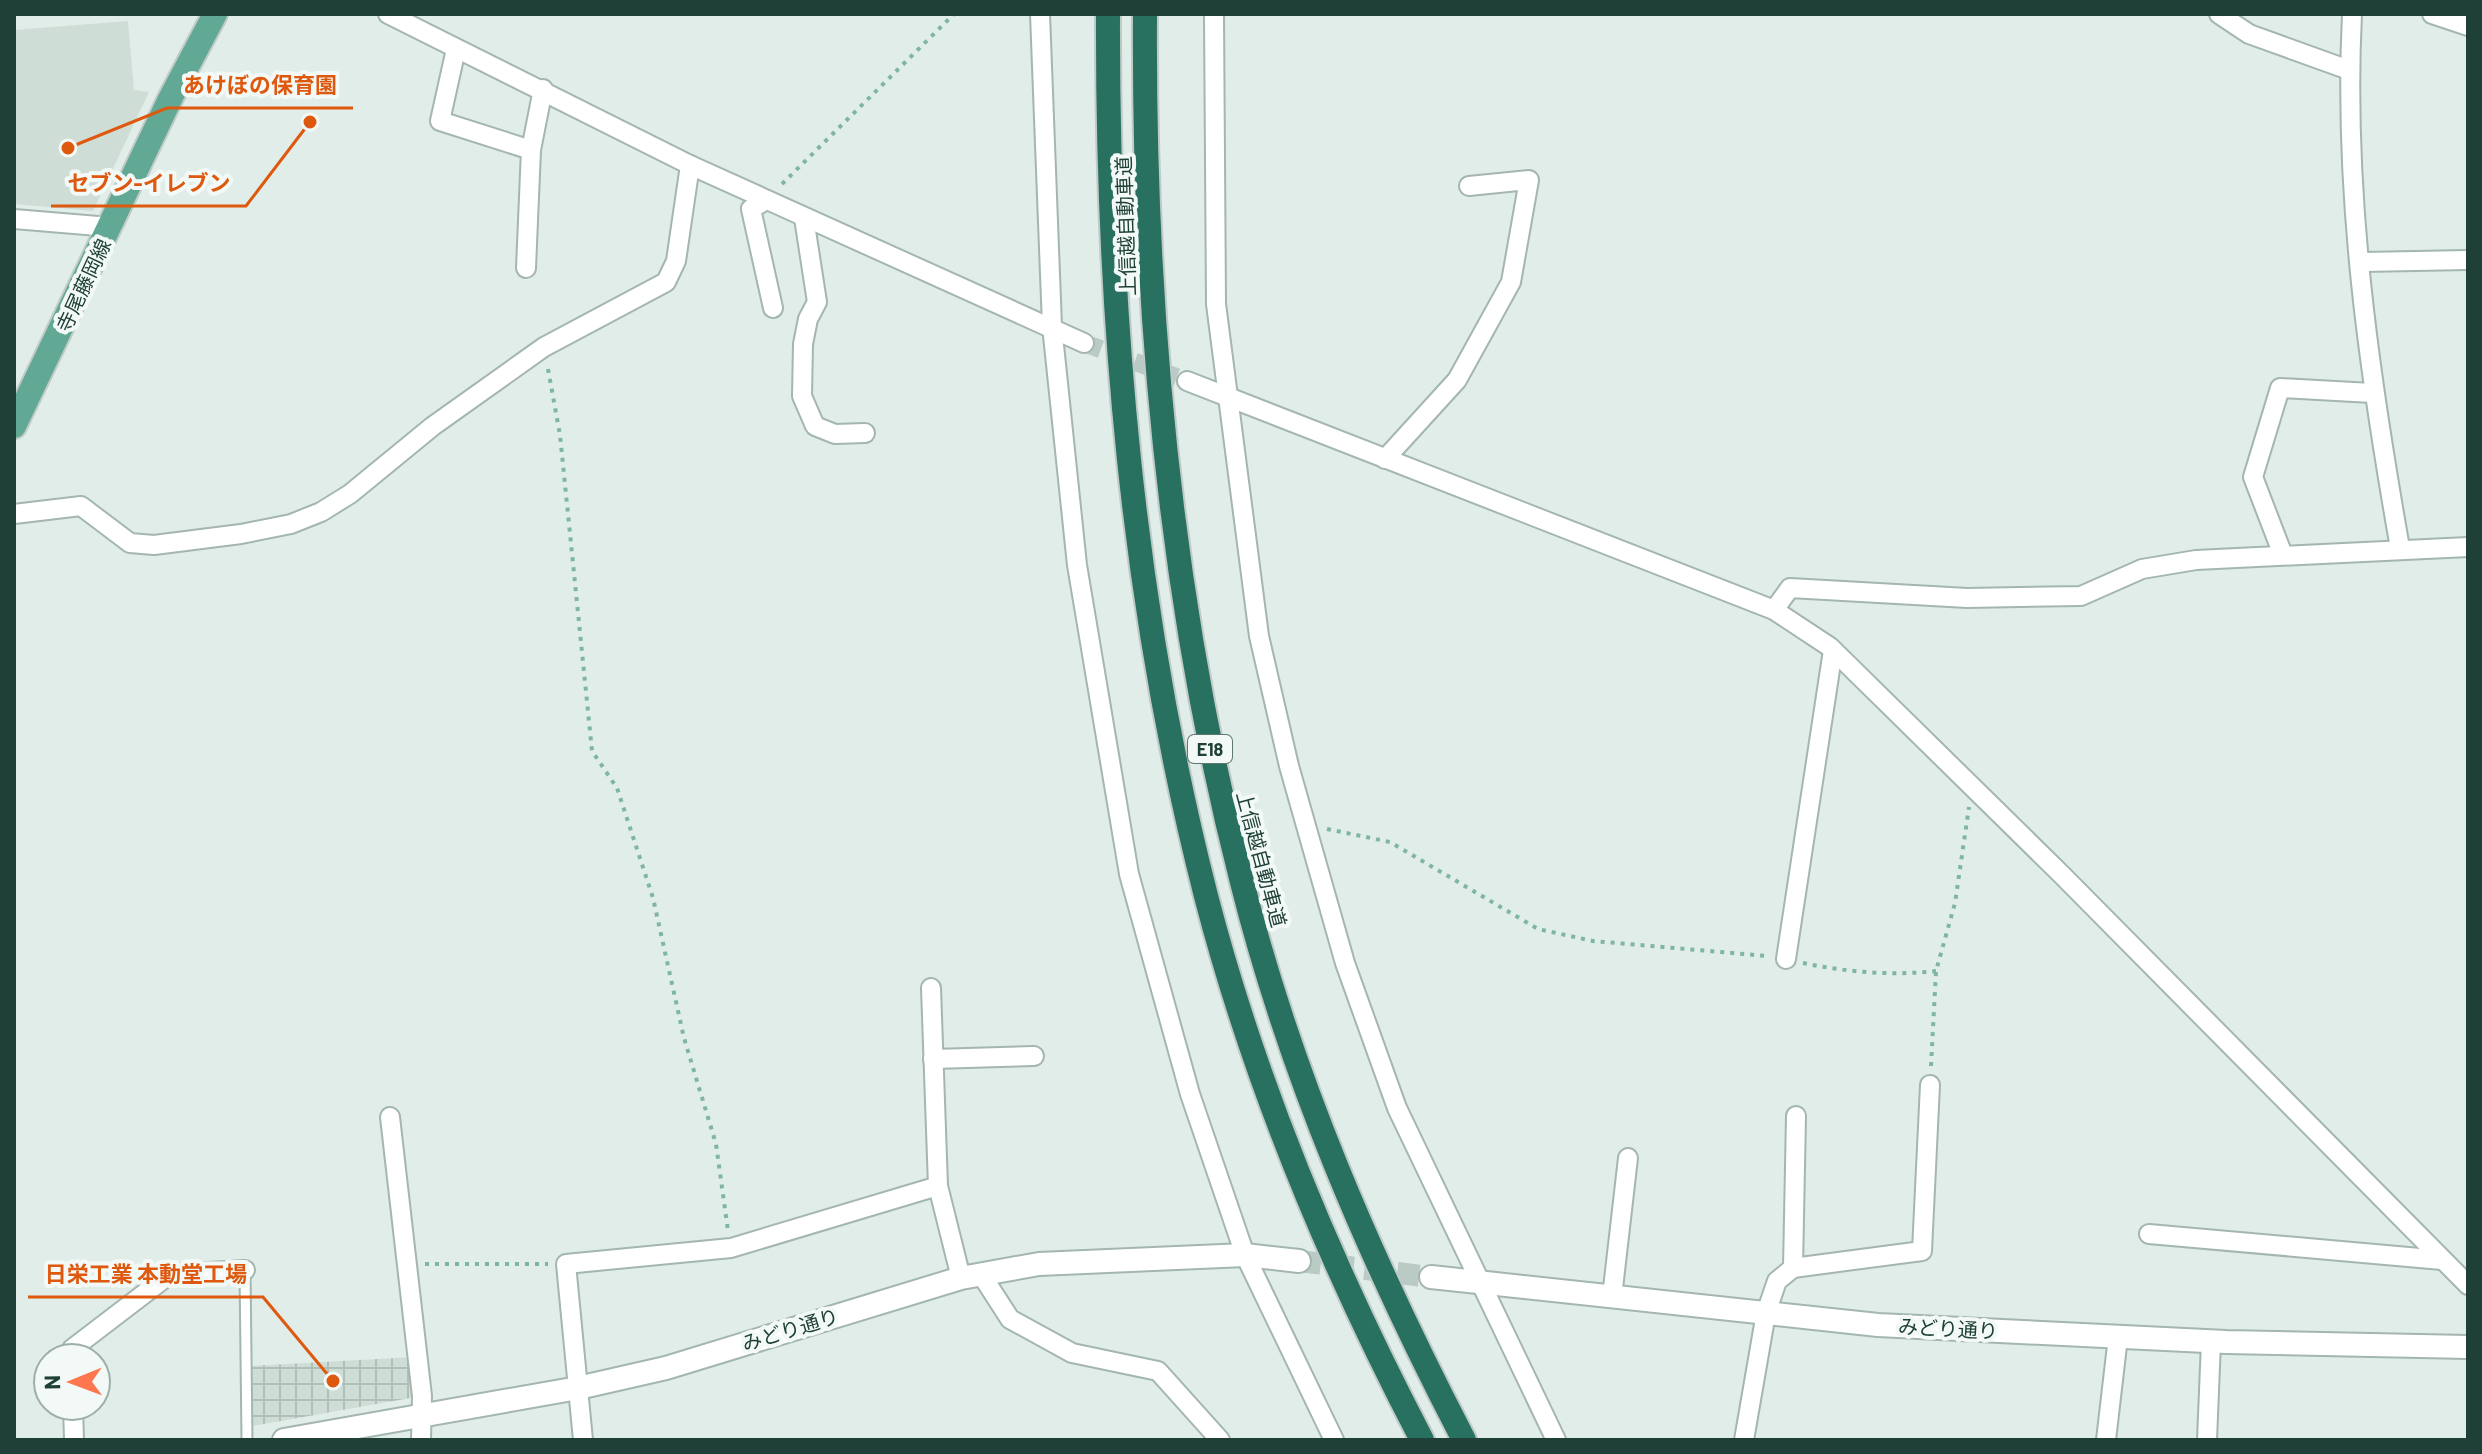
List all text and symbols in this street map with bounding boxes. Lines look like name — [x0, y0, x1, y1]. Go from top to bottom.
callout: あけぼの保育園 — [167, 62, 353, 108]
text: あけぼの保育園 — [183, 71, 337, 97]
street label: 上信越自動車道 — [1111, 156, 1139, 296]
callout: セブン-イレブン — [51, 160, 246, 206]
text: セブン-イレブン — [68, 169, 231, 195]
street label: 寺尾藤岡線 — [51, 235, 115, 335]
road number: E18 — [1188, 735, 1232, 763]
street label: 上信越自動車道 — [1232, 788, 1292, 930]
callout: 日栄工業 本動堂工場 — [28, 1251, 263, 1297]
text: 日栄工業 本動堂工場 — [45, 1260, 247, 1286]
street label: みどり通り — [739, 1303, 841, 1355]
street label: みどり通り — [1897, 1313, 1999, 1343]
north arrow — [32, 1342, 112, 1422]
text: N — [38, 1375, 64, 1390]

